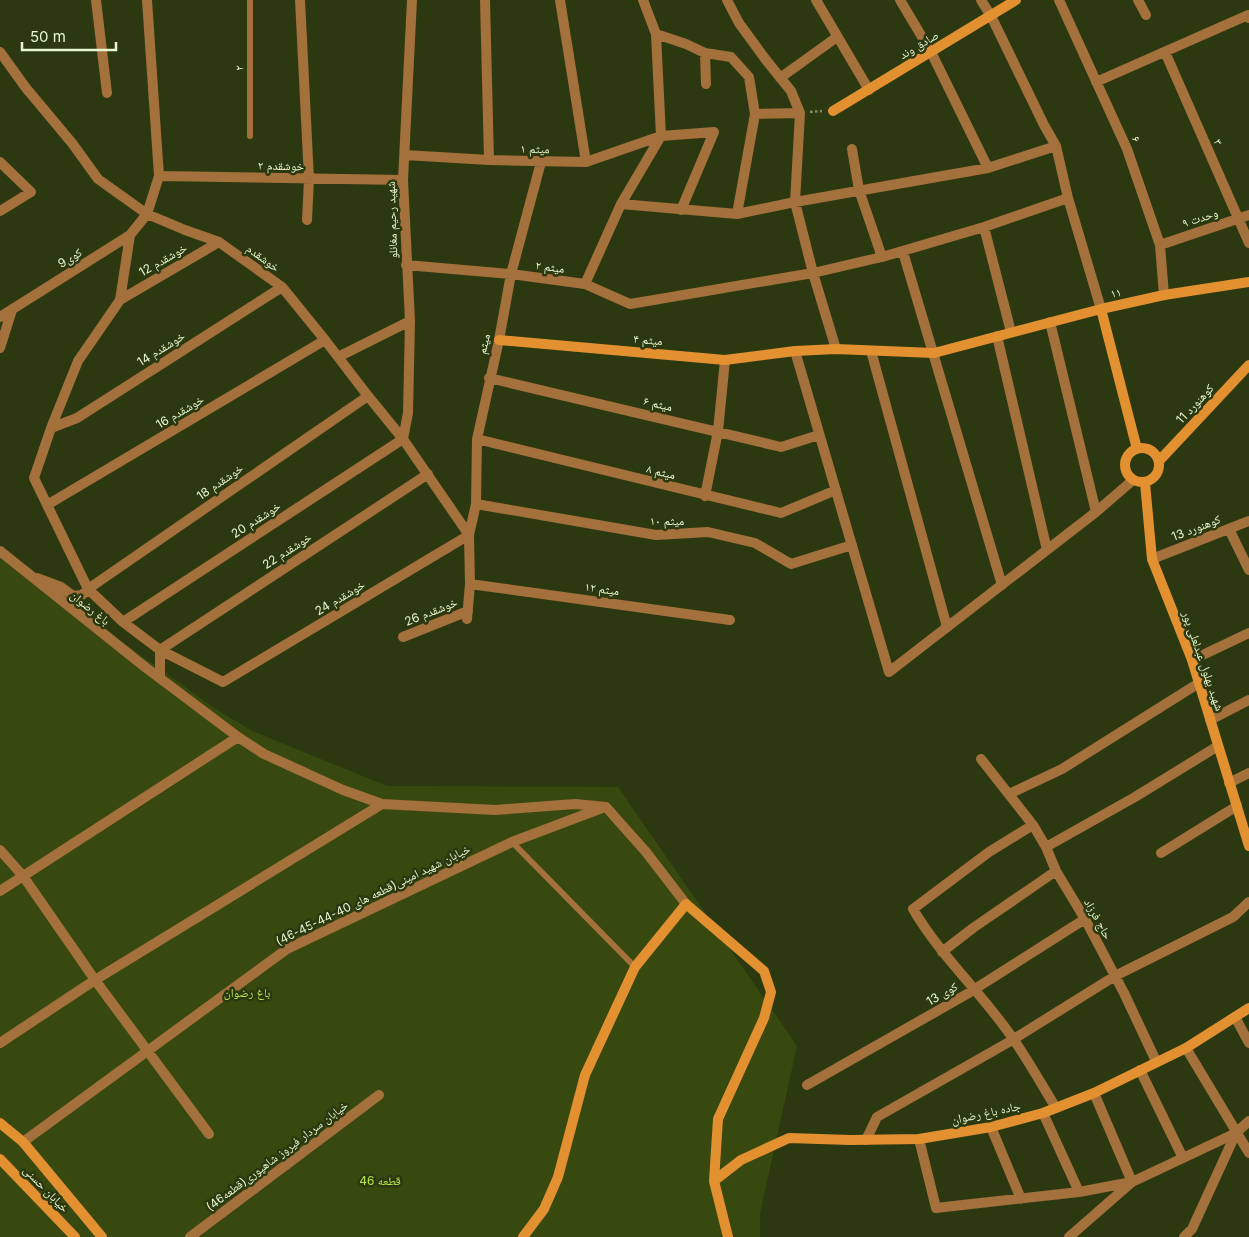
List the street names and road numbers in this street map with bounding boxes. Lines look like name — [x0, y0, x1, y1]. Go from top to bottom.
street label: صادق وند — [896, 27, 941, 62]
street label: ۲ — [231, 65, 246, 71]
street label: ۶ — [1129, 133, 1144, 144]
street label: ۳ — [1211, 136, 1226, 147]
street label: ۱ میثم — [520, 141, 550, 157]
street label: ۲ خوشقدم — [258, 158, 305, 174]
street label: شهید رحیم مغانلو — [383, 181, 401, 259]
street label: ۹ وحدت — [1180, 205, 1220, 230]
street label: خوشقدم 12 — [136, 240, 190, 280]
street label: خوشقدم — [243, 241, 283, 276]
street label: کوی9 — [55, 244, 85, 271]
street label: ۲ میثم — [534, 257, 566, 277]
street label: ۱۱ — [1109, 284, 1123, 301]
street label: خوشقدم 14 — [134, 328, 188, 370]
street label: ۴ میثم — [633, 331, 663, 349]
street label: میثم — [474, 332, 494, 356]
street label: کوهنورد 11 — [1173, 381, 1217, 427]
street label: خوشقدم 16 — [153, 391, 207, 433]
street label: ۶ میثم — [642, 393, 674, 415]
street label: خوشقدم 18 — [194, 460, 247, 504]
street label: ۸ میثم — [645, 461, 677, 483]
street label: خوشقدم 20 — [228, 498, 284, 542]
street label: کوهنورد 13 — [1169, 511, 1222, 544]
street label: ۱۰ میثم — [650, 513, 684, 529]
street label: خوشقدم 22 — [259, 529, 315, 573]
street label: خوشقدم 24 — [312, 577, 368, 619]
street label: ۱۲ میثم — [584, 579, 620, 599]
street label: باغ رضوان — [67, 587, 113, 629]
street label: خوشقدم 26 — [402, 594, 460, 630]
street label: شهید بهلول عبدلعلی پور — [1179, 608, 1228, 713]
street label: خیابان شهید امینی(قطعه های 40-44-45-46) — [273, 841, 473, 949]
street label: حاج فرزاد — [1081, 896, 1116, 942]
street label: کوی 13 — [923, 979, 960, 1008]
street label: خیابان سردار فیروز شاهپوری(قطعه46) — [203, 1097, 351, 1214]
street label: جاده باغ رضوان — [950, 1098, 1022, 1128]
street label: خیابان حسنی — [20, 1162, 73, 1216]

